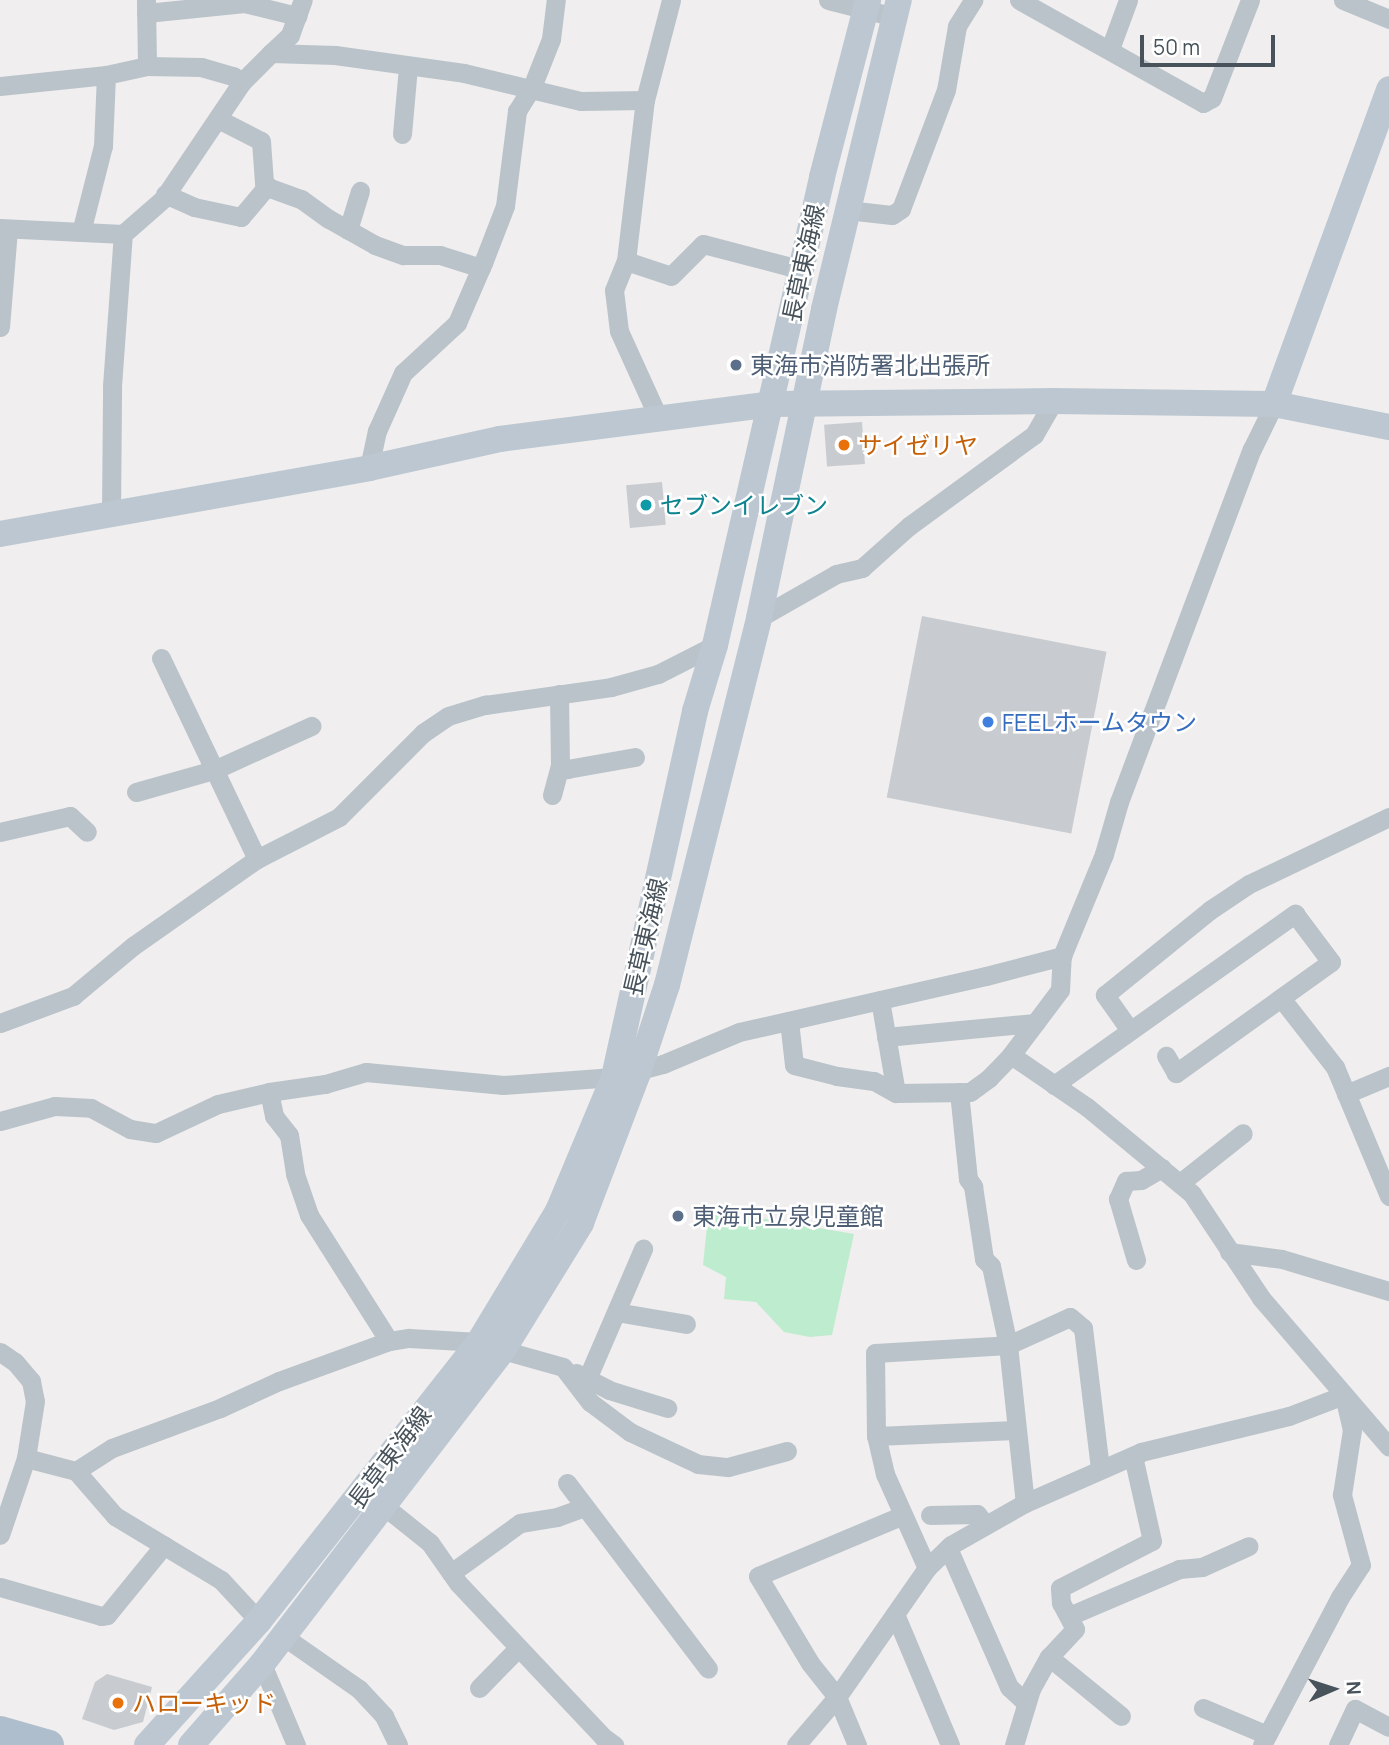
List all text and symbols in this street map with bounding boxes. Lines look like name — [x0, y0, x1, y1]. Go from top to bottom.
scale bar — [1144, 21, 1279, 65]
text: 50 m — [1153, 33, 1200, 61]
street label: 長草東海線 — [776, 201, 830, 325]
place label: 東海市消防署北出張所 — [750, 351, 990, 379]
marker: 東海市消防署北出張所 — [728, 357, 744, 373]
place label: サイゼリヤ — [858, 431, 978, 459]
marker: サイゼリヤ — [836, 437, 852, 453]
place label: セブンイレブン — [660, 491, 828, 519]
marker: セブンイレブン — [638, 497, 654, 513]
place label: FEELホームタウン — [1002, 708, 1198, 736]
marker: FEELホームタウン — [980, 714, 996, 730]
street label: 長草東海線 — [617, 875, 673, 999]
place label: 東海市立泉児童館 — [692, 1202, 884, 1230]
marker: 東海市立泉児童館 — [670, 1208, 686, 1224]
street label: 長草東海線 — [341, 1400, 437, 1514]
north arrow — [1298, 1654, 1368, 1724]
text: N — [1341, 1680, 1367, 1695]
place label: ハローキッド — [132, 1689, 276, 1717]
marker: ハローキッド — [110, 1695, 126, 1711]

